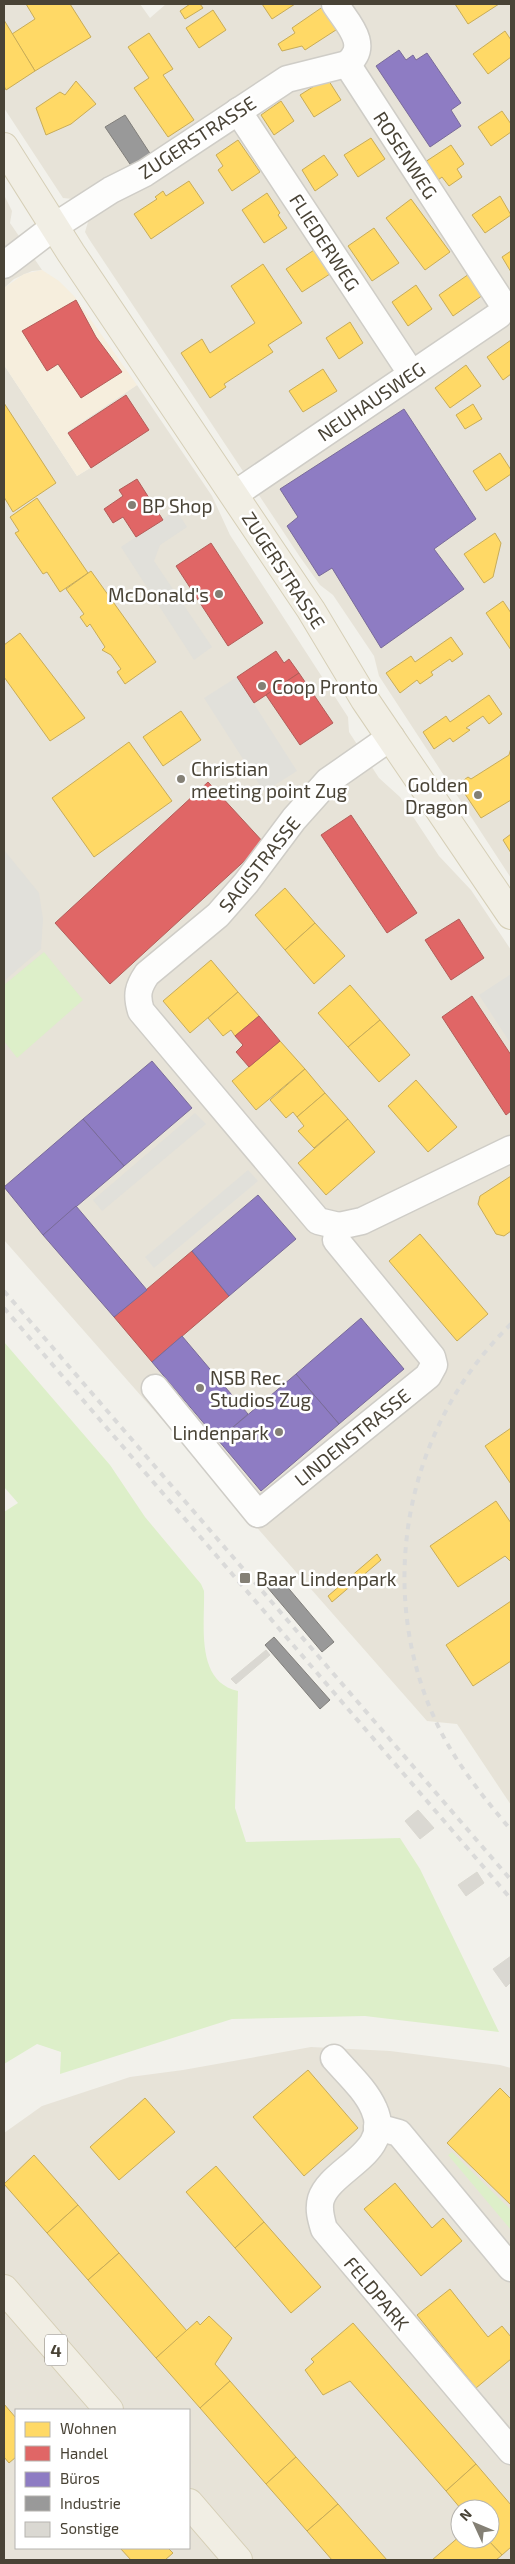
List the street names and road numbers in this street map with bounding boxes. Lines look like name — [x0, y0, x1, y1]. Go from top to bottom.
street label: ZUGERSTRASSE — [134, 91, 260, 183]
street label: ROSENWEG — [369, 107, 443, 203]
street label: FLIEDERWEG — [285, 189, 365, 295]
street label: NEUHAUSWEG — [313, 357, 429, 445]
street label: ZUGERSTRASSE — [238, 507, 330, 633]
street label: SAGISTRASSE — [213, 811, 305, 917]
street label: LINDENSTRASSE — [290, 1383, 414, 1491]
street label: FELDPARK — [340, 2252, 414, 2334]
road number: 4 — [45, 2334, 67, 2366]

